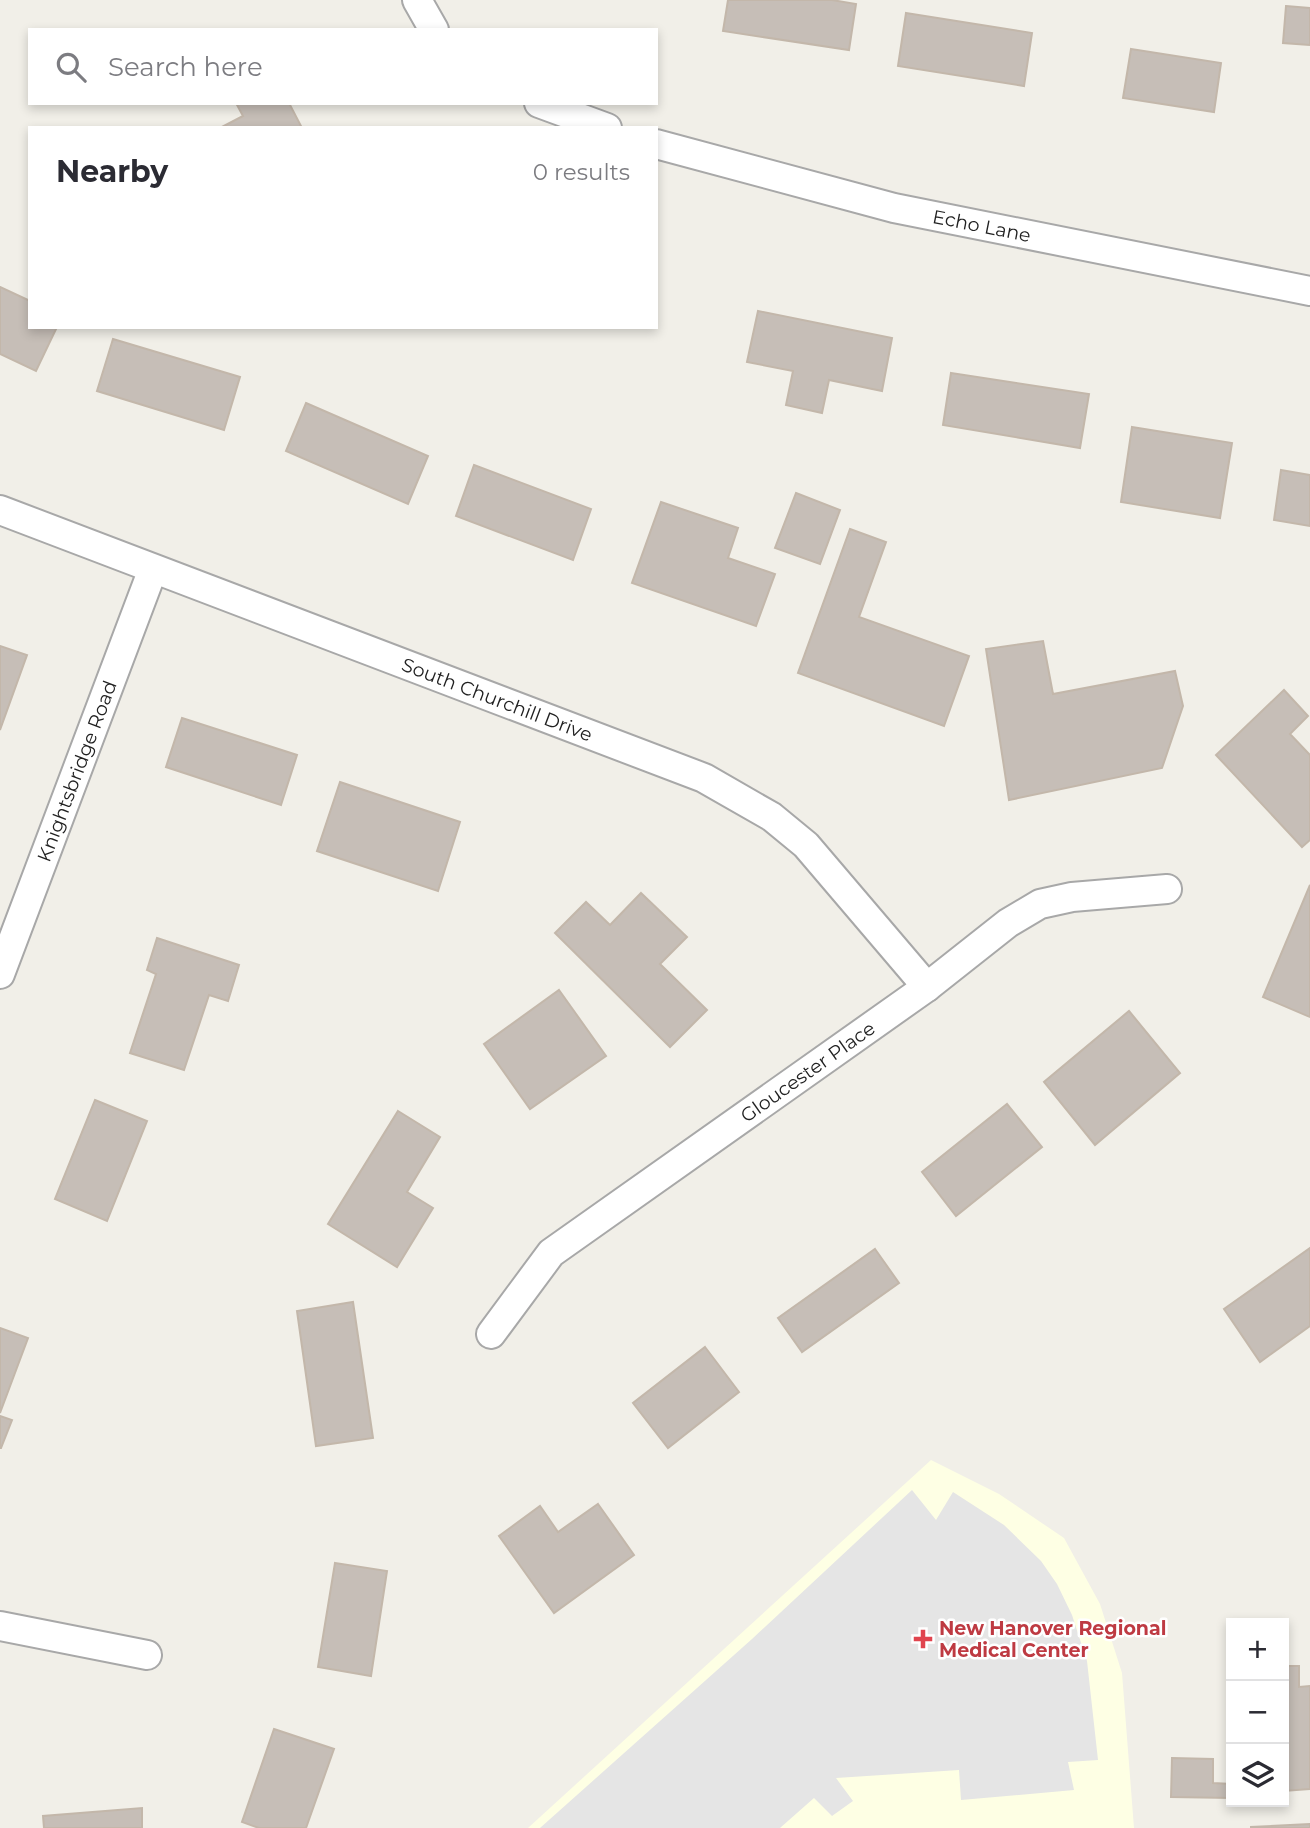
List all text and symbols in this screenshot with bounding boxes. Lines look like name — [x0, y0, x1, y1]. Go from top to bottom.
search box — [28, 28, 658, 105]
icon: search — [52, 48, 90, 86]
text: Search here — [108, 51, 263, 83]
text: Nearby — [56, 153, 168, 190]
text: 0 results — [533, 158, 630, 186]
street label: Echo Lane — [931, 205, 1033, 247]
street label: South Churchill Drive — [399, 653, 596, 746]
street label: Knightsbridge Road — [33, 677, 122, 865]
street label: Gloucester Place — [736, 1017, 879, 1127]
place label: New Hanover Regional Medical Center — [939, 1617, 1166, 1662]
map controls — [1226, 1618, 1289, 1807]
button: + — [1226, 1618, 1289, 1681]
marker: New Hanover Regional Medical Center — [913, 1629, 933, 1649]
button: − — [1226, 1681, 1289, 1744]
button: layers — [1226, 1744, 1289, 1807]

